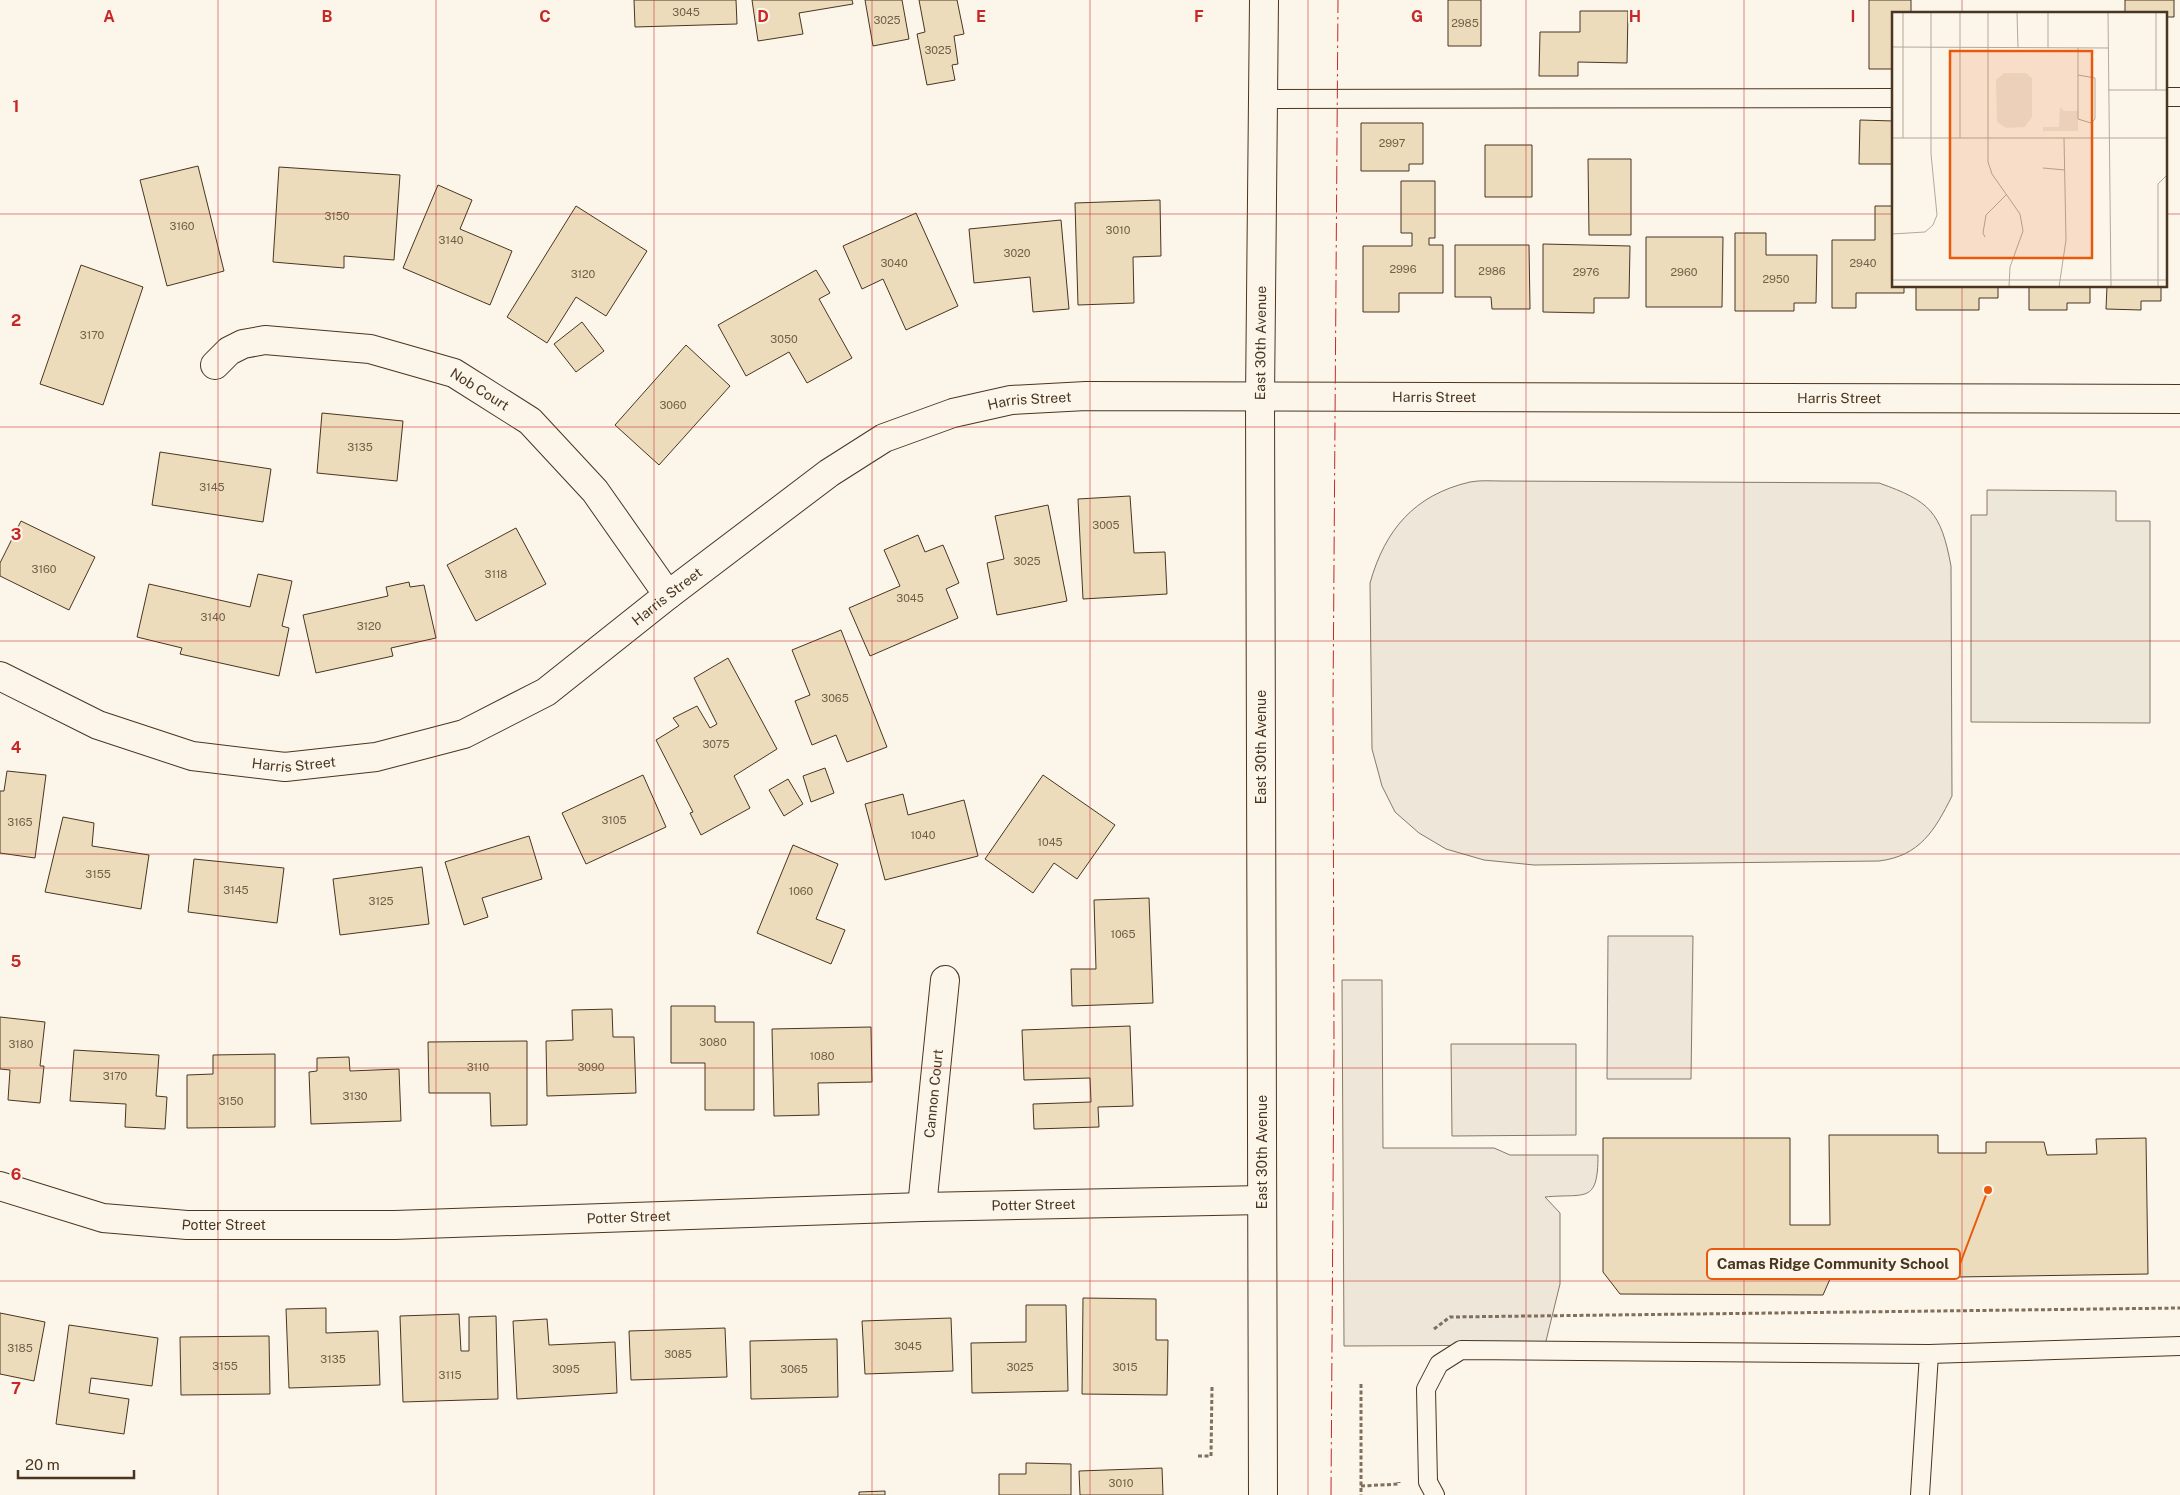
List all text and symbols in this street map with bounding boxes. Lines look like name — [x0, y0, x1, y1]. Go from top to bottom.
house number: 3045 — [672, 6, 700, 18]
text: A — [103, 7, 115, 26]
text: B — [322, 7, 333, 26]
text: C — [539, 7, 551, 26]
text: D — [757, 7, 769, 26]
text: E — [976, 7, 986, 26]
text: F — [1194, 7, 1204, 26]
text: G — [1411, 7, 1423, 26]
text: H — [1629, 7, 1641, 26]
text: I — [1851, 7, 1855, 26]
inset map — [1892, 12, 2168, 288]
house number: 3025 — [873, 14, 901, 26]
house number: 2985 — [1451, 17, 1479, 29]
house number: 3025 — [924, 44, 952, 56]
text: 1 — [13, 97, 19, 116]
house number: 2997 — [1379, 137, 1406, 149]
house number: 3150 — [324, 210, 350, 222]
house number: 3160 — [170, 220, 195, 232]
house number: 3010 — [1106, 224, 1131, 236]
house number: 3140 — [438, 234, 464, 246]
house number: 3020 — [1004, 247, 1031, 259]
house number: 3040 — [880, 257, 908, 269]
house number: 2940 — [1849, 257, 1877, 269]
house number: 2996 — [1390, 263, 1417, 275]
house number: 2986 — [1478, 265, 1506, 277]
house number: 2976 — [1573, 266, 1599, 278]
house number: 2960 — [1671, 266, 1698, 278]
house number: 3120 — [571, 268, 596, 280]
house number: 2950 — [1762, 273, 1790, 285]
street label: East 30th Avenue — [1252, 286, 1269, 400]
text: 2 — [11, 311, 21, 330]
house number: 3170 — [80, 329, 105, 341]
house number: 3050 — [770, 333, 798, 345]
street label: Nob Court — [447, 365, 512, 414]
street label: Harris Street — [986, 389, 1072, 413]
street label: Harris Street — [1392, 389, 1476, 405]
street label: Harris Street — [1797, 390, 1881, 406]
house number: 3060 — [659, 399, 687, 411]
house number: 3135 — [347, 441, 373, 453]
house number: 3145 — [199, 481, 225, 493]
house number: 3005 — [1092, 519, 1120, 531]
text: 3 — [11, 525, 21, 544]
house number: 3025 — [1013, 555, 1041, 567]
house number: 3160 — [32, 563, 57, 575]
street label: Harris Street — [629, 564, 705, 629]
house number: 3118 — [484, 568, 508, 580]
house number: 3045 — [896, 592, 924, 604]
house number: 3140 — [200, 611, 226, 623]
house number: 3120 — [357, 620, 382, 632]
street label: East 30th Avenue — [1253, 690, 1269, 804]
house number: 3065 — [821, 692, 849, 704]
text: 4 — [11, 738, 22, 757]
house number: 3075 — [702, 738, 730, 750]
street label: Harris Street — [251, 753, 337, 775]
house number: 3105 — [601, 814, 627, 826]
house number: 3165 — [7, 816, 33, 828]
house number: 1040 — [911, 829, 936, 841]
house number: 1045 — [1037, 836, 1063, 848]
house number: 3155 — [85, 868, 111, 880]
house number: 3145 — [223, 884, 249, 896]
house number: 1060 — [789, 885, 814, 897]
house number: 3125 — [368, 895, 394, 907]
house number: 1065 — [1110, 928, 1136, 940]
text: 5 — [11, 952, 22, 971]
house number: 3080 — [699, 1036, 727, 1048]
house number: 3180 — [8, 1038, 34, 1050]
street label: Cannon Court — [921, 1048, 946, 1139]
house number: 1080 — [810, 1050, 835, 1062]
house number: 3110 — [467, 1061, 490, 1073]
house number: 3090 — [577, 1061, 605, 1073]
house number: 3170 — [103, 1070, 128, 1082]
house number: 3130 — [343, 1090, 368, 1102]
house number: 3150 — [218, 1095, 244, 1107]
street label: East 30th Avenue — [1254, 1095, 1270, 1209]
text: 6 — [11, 1165, 21, 1184]
street label: Potter Street — [991, 1196, 1076, 1214]
street label: Potter Street — [586, 1208, 671, 1226]
street label: Potter Street — [181, 1217, 266, 1233]
callout: Camas Ridge Community School — [1707, 1249, 1960, 1279]
text: Camas Ridge Community School — [1717, 1255, 1949, 1272]
house number: 3045 — [894, 1340, 922, 1352]
house number: 3185 — [7, 1342, 33, 1354]
house number: 3085 — [664, 1348, 692, 1360]
house number: 3135 — [320, 1353, 346, 1365]
house number: 3155 — [212, 1360, 238, 1372]
house number: 3025 — [1006, 1361, 1034, 1373]
house number: 3015 — [1112, 1361, 1138, 1373]
house number: 3095 — [552, 1363, 580, 1375]
house number: 3065 — [780, 1363, 808, 1375]
house number: 3115 — [439, 1369, 461, 1381]
text: 7 — [11, 1379, 21, 1398]
scale bar — [18, 1448, 134, 1480]
text: 20 m — [25, 1456, 60, 1473]
house number: 3010 — [1109, 1477, 1134, 1489]

